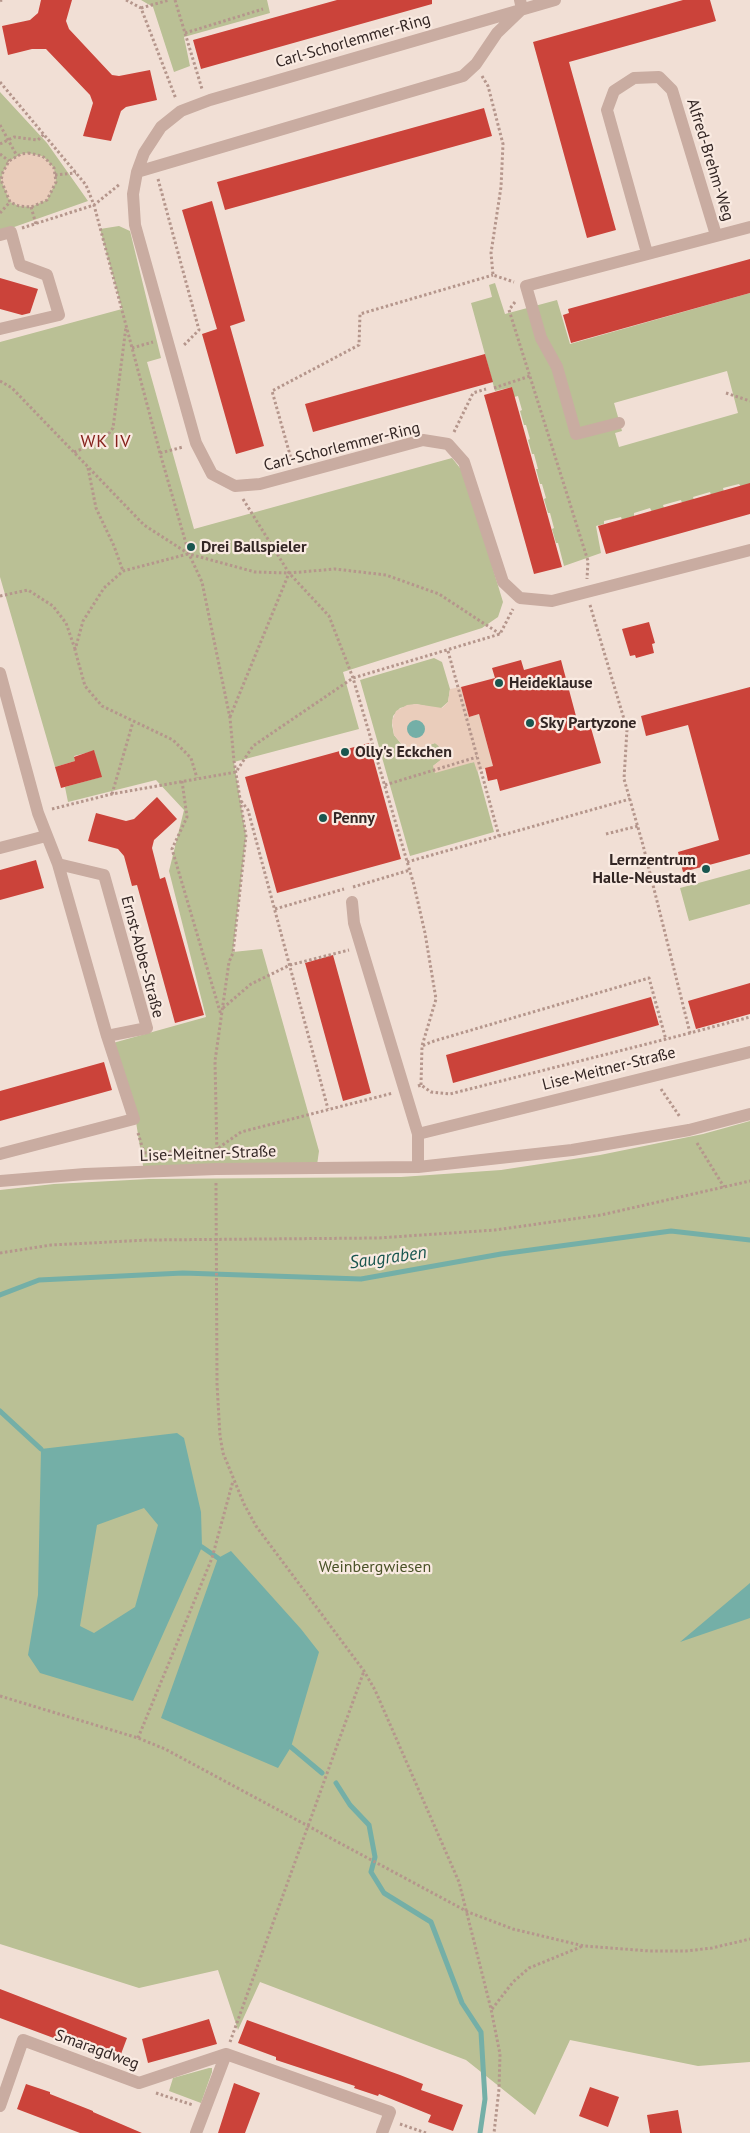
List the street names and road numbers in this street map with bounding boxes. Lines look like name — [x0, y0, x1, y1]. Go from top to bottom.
street label: Carl-Schorlemmer-Ring — [273, 10, 433, 72]
street label: Alfred-Brehm-Weg — [682, 97, 738, 223]
street label: Carl-Schorlemmer-Ring — [262, 418, 422, 476]
street label: Ernst-Abbe-Straße — [116, 894, 168, 1020]
street label: Lise-Meitner-Straße — [540, 1043, 678, 1095]
street label: Lise-Meitner-Straße — [139, 1142, 277, 1166]
street label: Smaragdweg — [52, 2026, 142, 2074]

